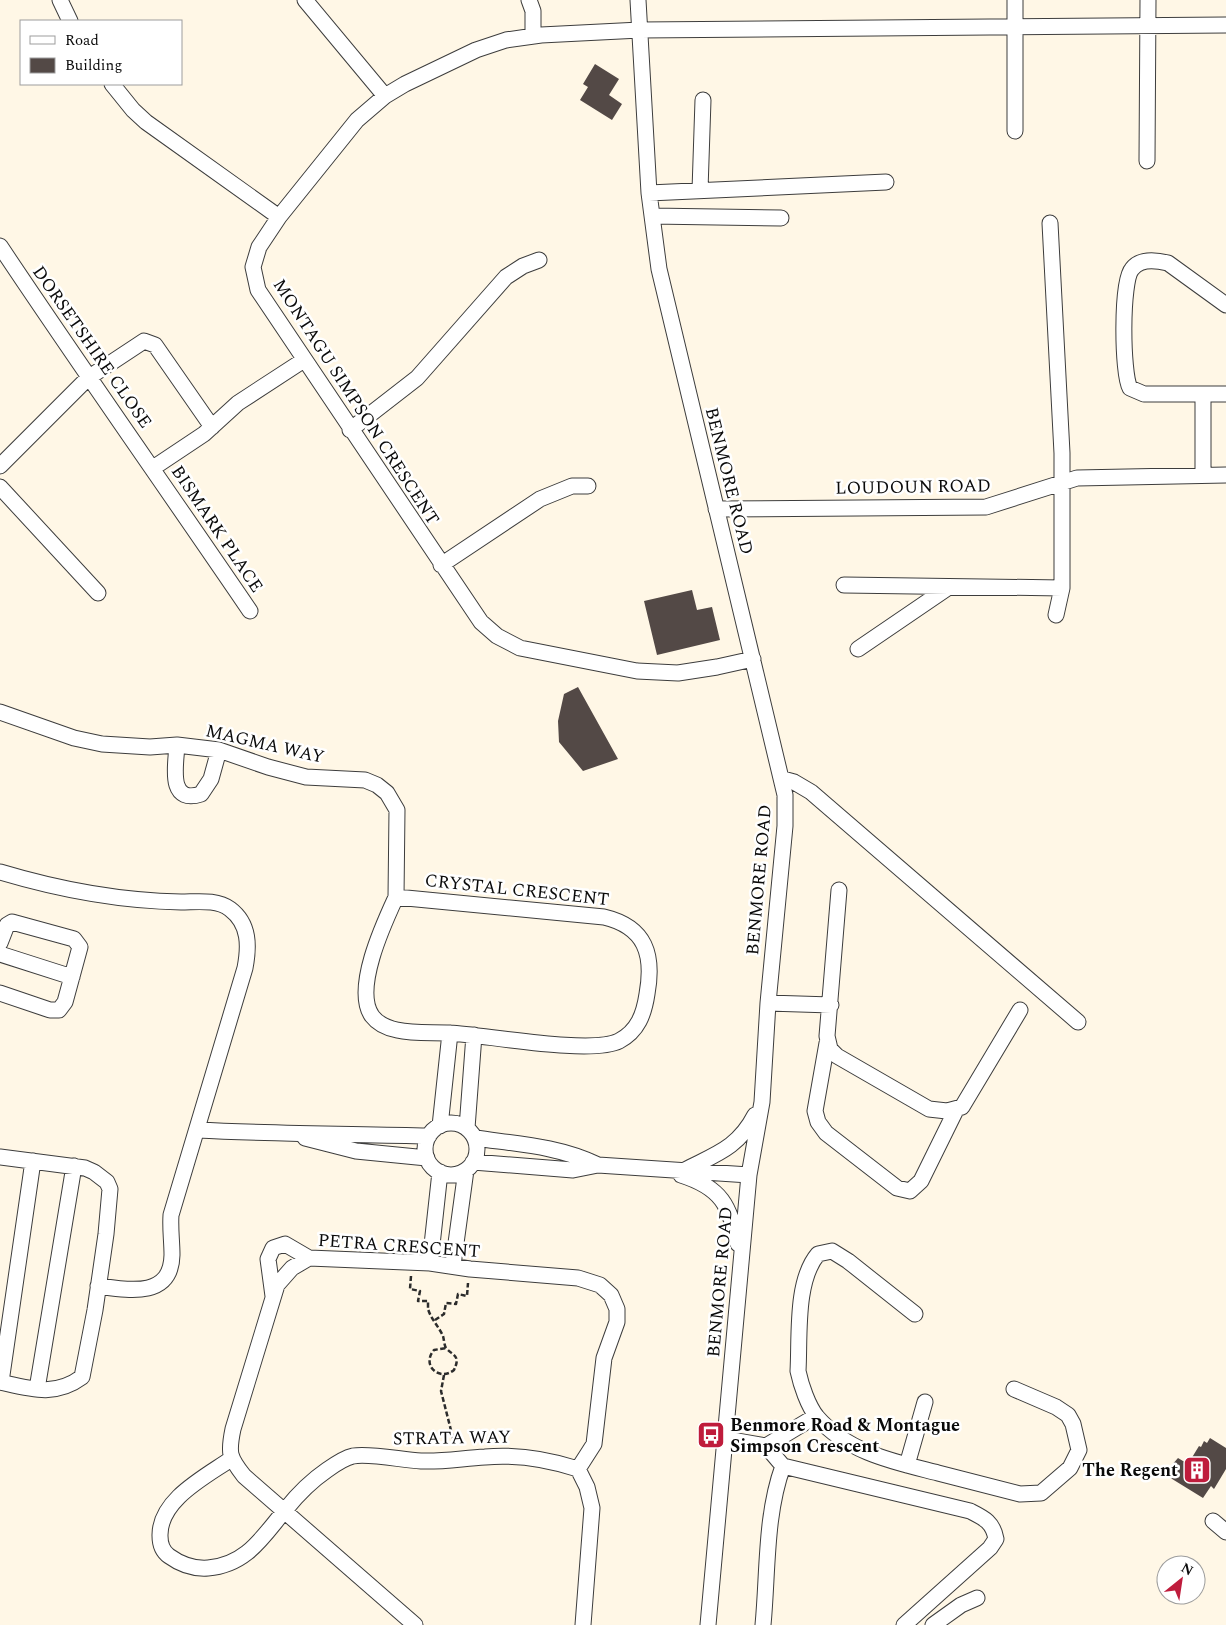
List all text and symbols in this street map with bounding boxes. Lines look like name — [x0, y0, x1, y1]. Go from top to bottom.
legend — [20, 20, 182, 85]
text: Road — [65, 29, 99, 52]
text: Building — [65, 54, 122, 77]
street label: DORSETSHIRE CLOSE — [25, 260, 159, 434]
street label: MONTAGU SIMPSON CRESCENT — [266, 273, 446, 531]
street label: BENMORE ROAD — [698, 404, 760, 558]
street label: BISMARK PLACE — [164, 460, 270, 598]
street label: LOUDOUN ROAD — [835, 472, 991, 502]
street label: MAGMA WAY — [203, 717, 327, 771]
street label: BENMORE ROAD — [739, 804, 779, 956]
street label: CRYSTAL CRESCENT — [423, 867, 611, 913]
street label: BENMORE ROAD — [700, 1206, 740, 1358]
street label: PETRA CRESCENT — [317, 1227, 481, 1265]
place label: Benmore Road & Montague Simpson Crescent — [730, 1412, 960, 1460]
bus stop icon: Benmore Road & Montague Simpson Crescent — [696, 1420, 726, 1450]
street label: STRATA WAY — [393, 1423, 511, 1453]
building icon: The Regent — [1182, 1455, 1212, 1485]
place label: The Regent — [1082, 1457, 1178, 1484]
north arrow — [1156, 1555, 1206, 1605]
text: N — [1177, 1557, 1197, 1581]

